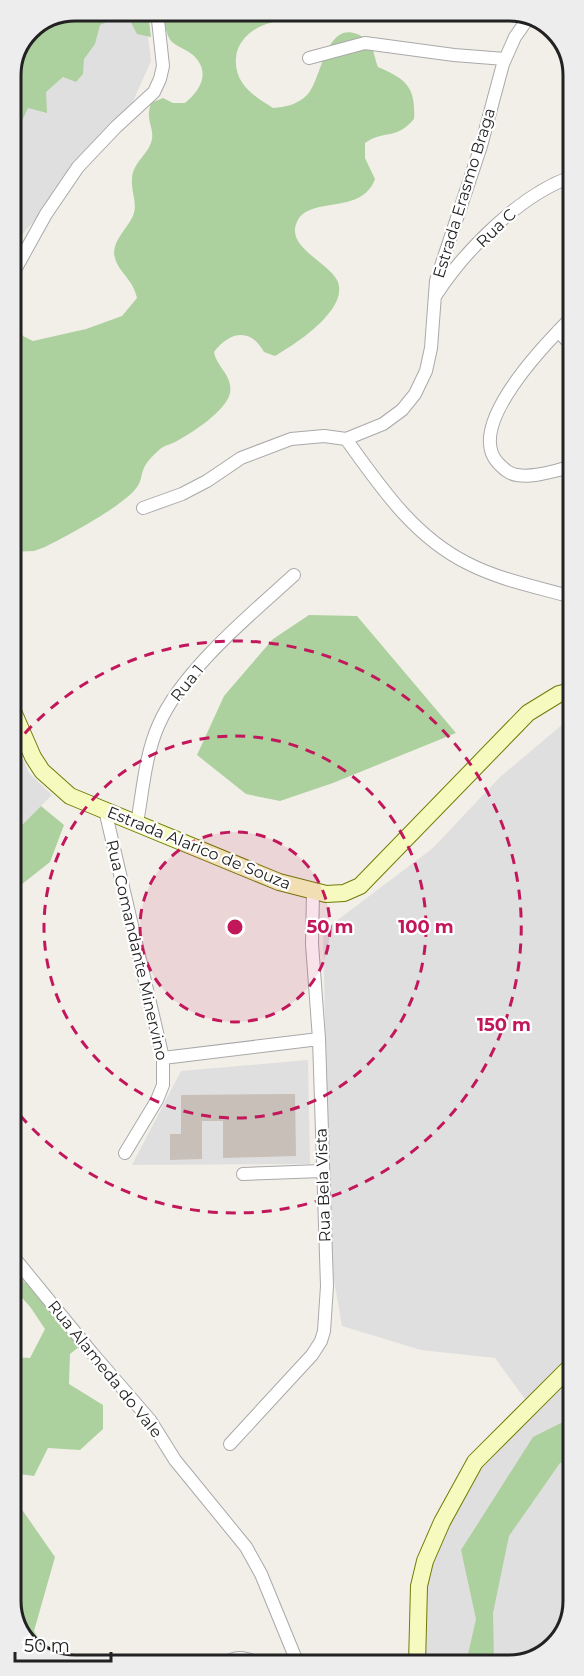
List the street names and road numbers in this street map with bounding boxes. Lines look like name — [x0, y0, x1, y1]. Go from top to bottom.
street label: Estrada Erasmo Braga — [429, 106, 499, 280]
street label: Rua C — [472, 205, 520, 251]
street label: Rua 1 — [166, 661, 208, 705]
street label: Estrada Alarico de Souza — [104, 802, 294, 894]
street label: Rua Comandante Minervino — [102, 838, 172, 1062]
street label: Rua Bela Vista — [312, 1128, 334, 1242]
street label: Rua Alameda do Vale — [44, 1297, 166, 1441]

